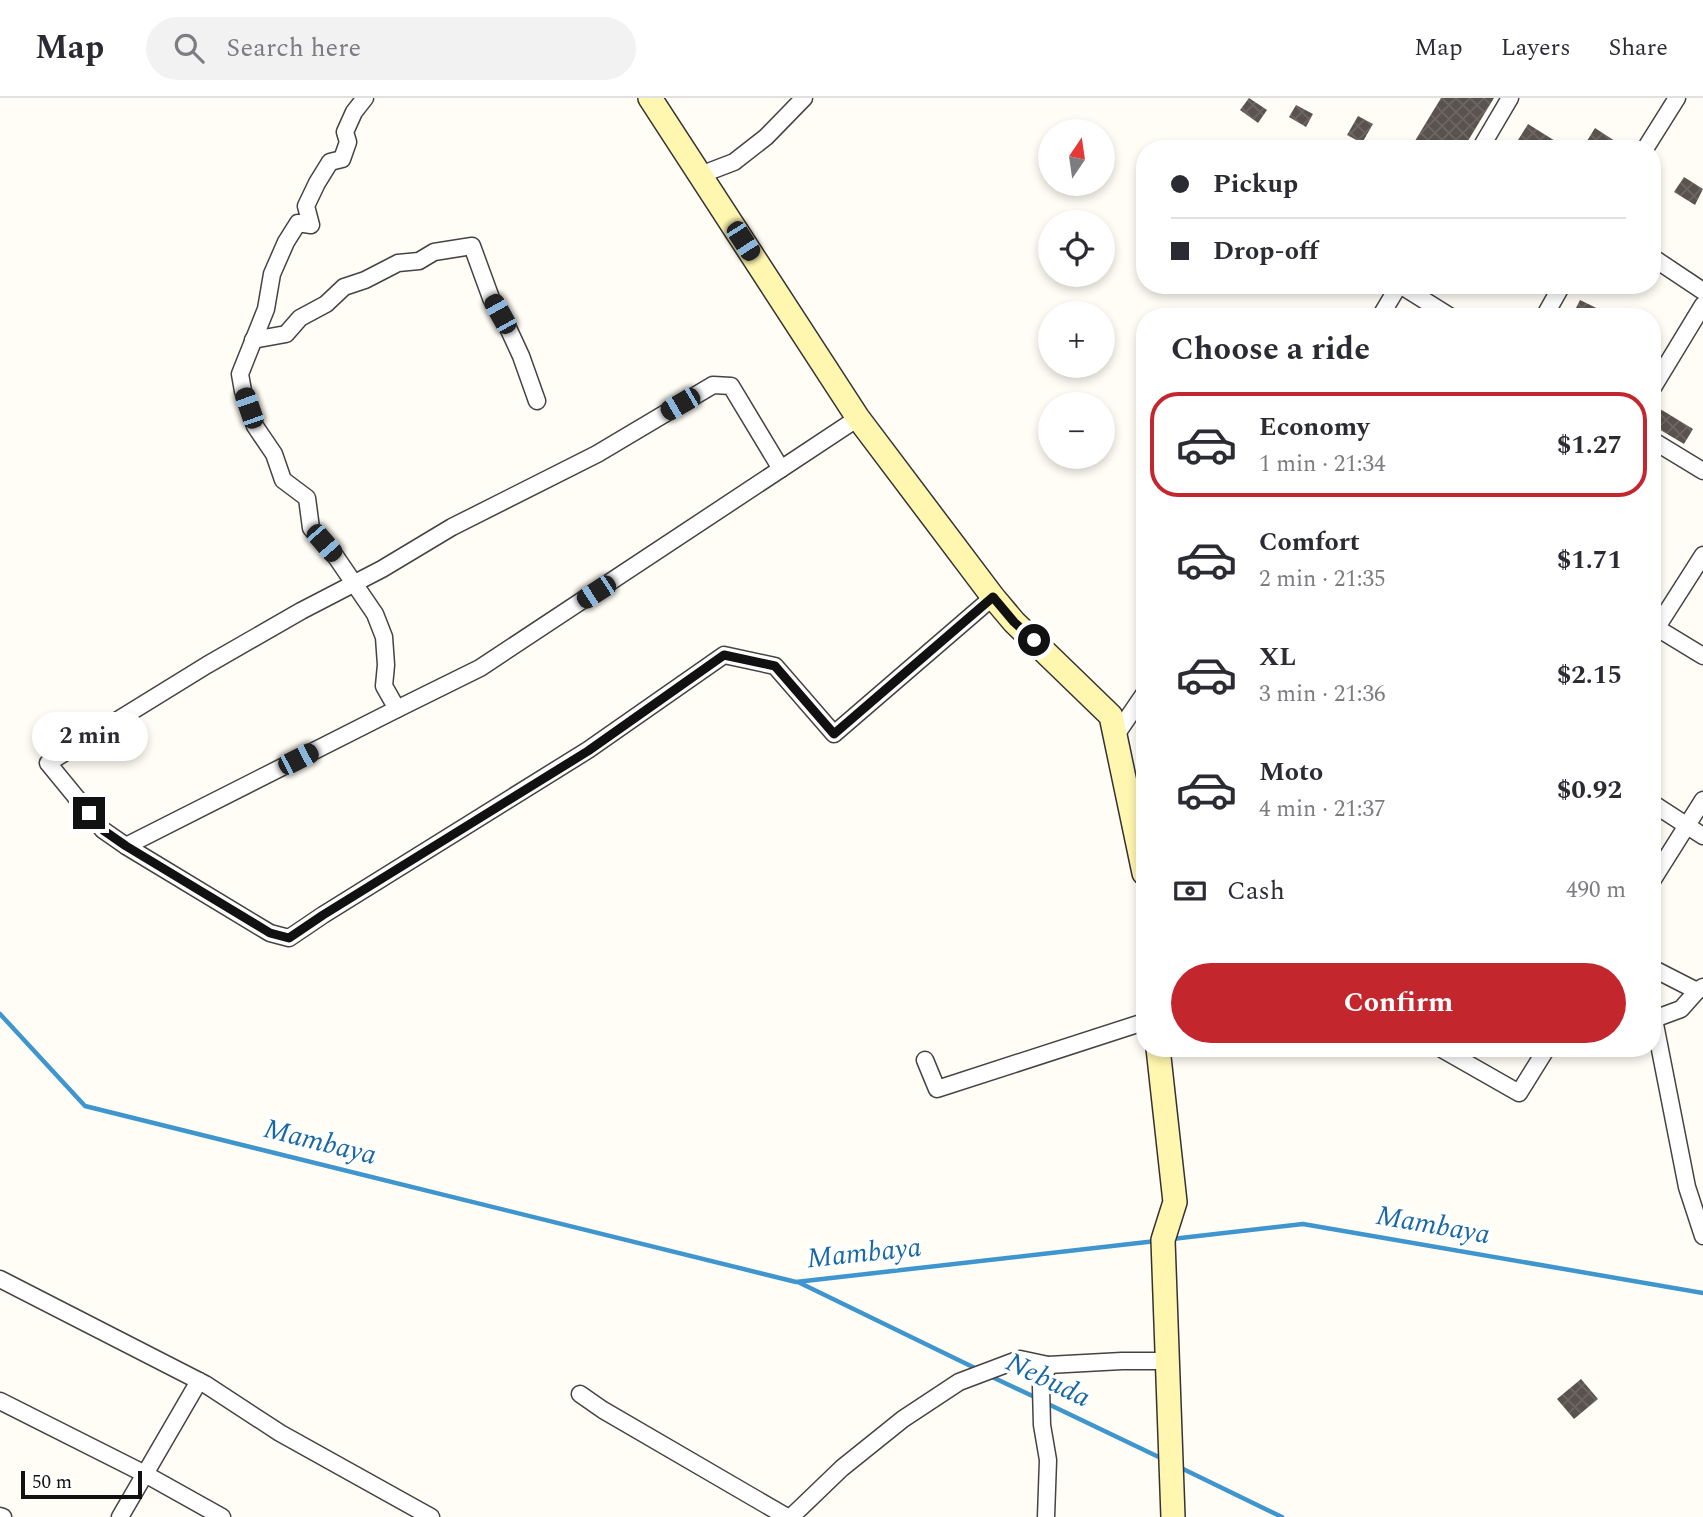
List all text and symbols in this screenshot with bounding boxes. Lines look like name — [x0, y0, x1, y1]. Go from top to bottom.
search box — [146, 17, 636, 80]
text: Map — [35, 23, 104, 73]
text: Search here — [226, 28, 361, 68]
icon: search — [170, 29, 208, 67]
text: Map — [1414, 30, 1463, 66]
text: Layers — [1501, 30, 1571, 66]
text: Share — [1609, 30, 1668, 66]
north arrow — [1038, 119, 1115, 196]
map controls — [1038, 119, 1115, 469]
text: Pickup — [1213, 164, 1298, 204]
button: locate — [1038, 210, 1115, 287]
car — [723, 218, 764, 264]
text: Drop-off — [1213, 231, 1318, 271]
car — [481, 291, 520, 337]
button: + — [1038, 301, 1115, 378]
text: Choose a ride — [1171, 325, 1370, 374]
car — [657, 384, 704, 424]
car — [233, 385, 266, 431]
button: − — [1038, 392, 1115, 469]
text: Economy — [1259, 407, 1369, 447]
icon: car — [1175, 413, 1238, 476]
text: $1.27 — [1557, 425, 1622, 465]
text: 1 min · 21:34 — [1259, 447, 1386, 482]
car — [303, 520, 346, 566]
text: Comfort — [1259, 522, 1360, 562]
icon: car — [1175, 528, 1238, 591]
text: $1.71 — [1557, 540, 1622, 580]
text: 2 min · 21:35 — [1259, 562, 1386, 597]
car — [573, 572, 620, 612]
route start — [1018, 624, 1050, 656]
text: XL — [1259, 637, 1296, 677]
icon: car — [1175, 643, 1238, 706]
text: $2.15 — [1557, 655, 1622, 695]
text: 3 min · 21:36 — [1259, 677, 1386, 712]
callout: 2 min — [31, 712, 147, 760]
text: 2 min — [59, 719, 121, 754]
car — [275, 740, 322, 778]
text: Moto — [1259, 752, 1323, 792]
icon: car — [1175, 758, 1238, 821]
text: $0.92 — [1557, 770, 1622, 810]
text: 4 min · 21:37 — [1259, 792, 1386, 827]
route end — [73, 797, 105, 829]
text: Cash — [1227, 871, 1285, 911]
icon: cash — [1171, 872, 1209, 910]
text: 490 m — [1566, 873, 1626, 908]
button: Confirm — [1171, 963, 1626, 1043]
water label: Mambaya — [259, 1107, 381, 1177]
water label: Mambaya — [1373, 1194, 1493, 1256]
water label: Mambaya — [805, 1226, 923, 1280]
water label: Nebuda — [998, 1341, 1098, 1419]
scale bar — [21, 1468, 142, 1500]
text: 50 m — [32, 1468, 72, 1497]

